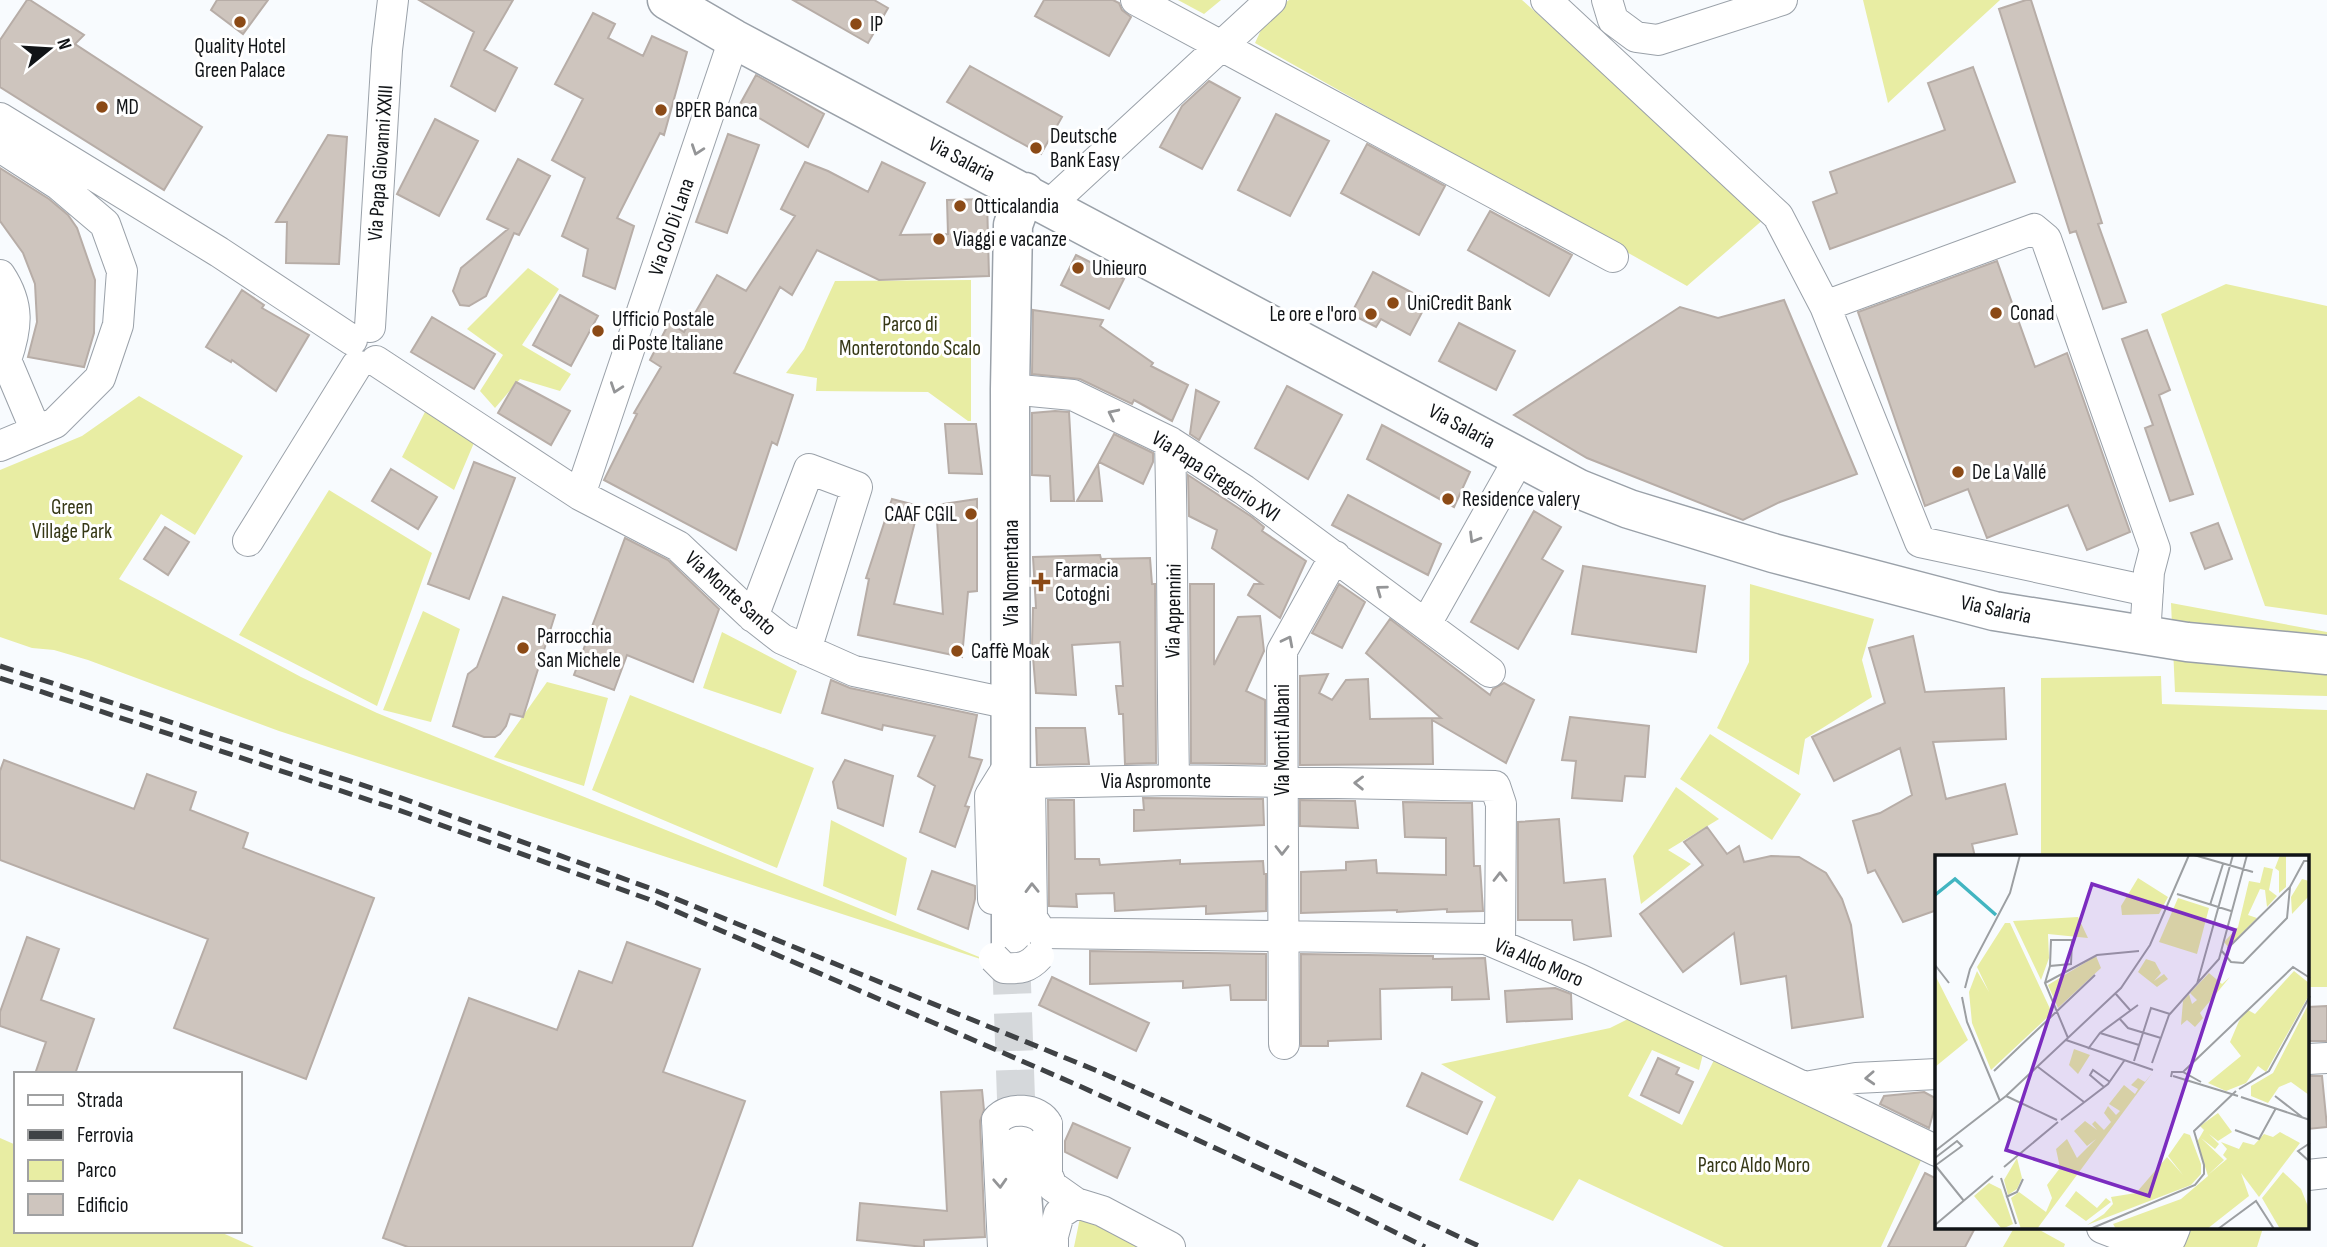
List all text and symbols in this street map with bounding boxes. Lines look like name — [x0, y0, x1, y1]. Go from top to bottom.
place label: IP — [870, 12, 883, 37]
north arrow — [14, 14, 84, 84]
marker: Quality Hotel Green Palace — [232, 14, 248, 30]
marker: IP — [848, 16, 864, 32]
place label: Quality Hotel Green Palace — [194, 34, 286, 83]
text: N — [51, 36, 76, 53]
street label: Via Papa Giovanni XXIII — [363, 84, 398, 242]
place label: MD — [116, 95, 139, 120]
place label: BPER Banca — [675, 98, 758, 123]
marker: MD — [94, 99, 110, 115]
marker: BPER Banca — [653, 102, 669, 118]
place label: Deutsche Bank Easy — [1050, 124, 1120, 173]
street label: Via Salaria — [924, 132, 999, 187]
marker: Deutsche Bank Easy — [1028, 140, 1044, 156]
one-way arrow — [691, 143, 705, 155]
street label: Via Col Di Lana — [643, 175, 700, 279]
place label: Otticalandia — [974, 194, 1059, 219]
marker: Otticalandia — [952, 198, 968, 214]
place label: Viaggi e vacanze — [953, 227, 1067, 252]
marker: Viaggi e vacanze — [931, 231, 947, 247]
place label: Unieuro — [1092, 256, 1147, 281]
marker: Unieuro — [1070, 260, 1086, 276]
place label: UniCredit Bank — [1407, 291, 1511, 316]
marker: UniCredit Bank — [1385, 295, 1401, 311]
place label: Conad — [2010, 301, 2055, 326]
place label: Le ore e l'oro — [1269, 302, 1357, 327]
marker: Conad — [1988, 305, 2004, 321]
marker: Le ore e l'oro — [1363, 306, 1379, 322]
place label: Ufficio Postale di Poste Italiane — [612, 307, 724, 356]
park label: Parco di Monterotondo Scalo — [839, 312, 981, 361]
marker: Ufficio Postale di Poste Italiane — [590, 323, 606, 339]
one-way arrow — [610, 382, 624, 394]
street label: Via Salaria — [1424, 399, 1499, 454]
one-way arrow — [1108, 409, 1120, 423]
street label: Via Papa Gregorio XVI — [1147, 426, 1285, 527]
place label: De La Vallé — [1972, 460, 2046, 485]
marker: De La Vallé — [1950, 464, 1966, 480]
place label: Residence valery — [1462, 487, 1580, 512]
marker: Residence valery — [1440, 491, 1456, 507]
park label: Green Village Park — [32, 495, 112, 544]
place label: CAAF CGIL — [884, 502, 957, 527]
marker: CAAF CGIL — [963, 506, 979, 522]
street label: Via Nomentana — [999, 520, 1024, 626]
one-way arrow — [1469, 530, 1482, 543]
street label: Via Monte Santo — [680, 546, 781, 641]
place label: Farmacia Cotogni — [1055, 558, 1119, 607]
street label: Via Appennini — [1160, 563, 1187, 659]
marker: Farmacia Cotogni — [1033, 574, 1049, 590]
one-way arrow — [1376, 586, 1388, 599]
street label: Via Salaria — [1958, 590, 2034, 629]
place label: Parrocchia San Michele — [537, 624, 621, 673]
one-way arrow — [1279, 636, 1293, 649]
place label: Caffè Moak — [971, 639, 1050, 664]
marker: Parrocchia San Michele — [515, 640, 531, 656]
marker: Caffè Moak — [949, 643, 965, 659]
street label: Via Monti Albani — [1270, 684, 1295, 796]
street label: Via Aspromonte — [1101, 769, 1211, 794]
one-way arrow — [1354, 775, 1364, 791]
one-way arrow — [1274, 845, 1290, 856]
inset map — [1935, 855, 2310, 1230]
one-way arrow — [1492, 871, 1508, 881]
one-way arrow — [1024, 882, 1040, 893]
street label: Via Aldo Moro — [1490, 933, 1587, 992]
one-way arrow — [1865, 1070, 1876, 1085]
legend — [14, 1072, 242, 1233]
text: Strada — [77, 1088, 123, 1113]
text: Ferrovia — [77, 1123, 134, 1148]
park label: Parco Aldo Moro — [1698, 1153, 1810, 1178]
text: Parco — [77, 1158, 116, 1183]
one-way arrow — [993, 1178, 1008, 1189]
text: Edificio — [77, 1193, 128, 1218]

